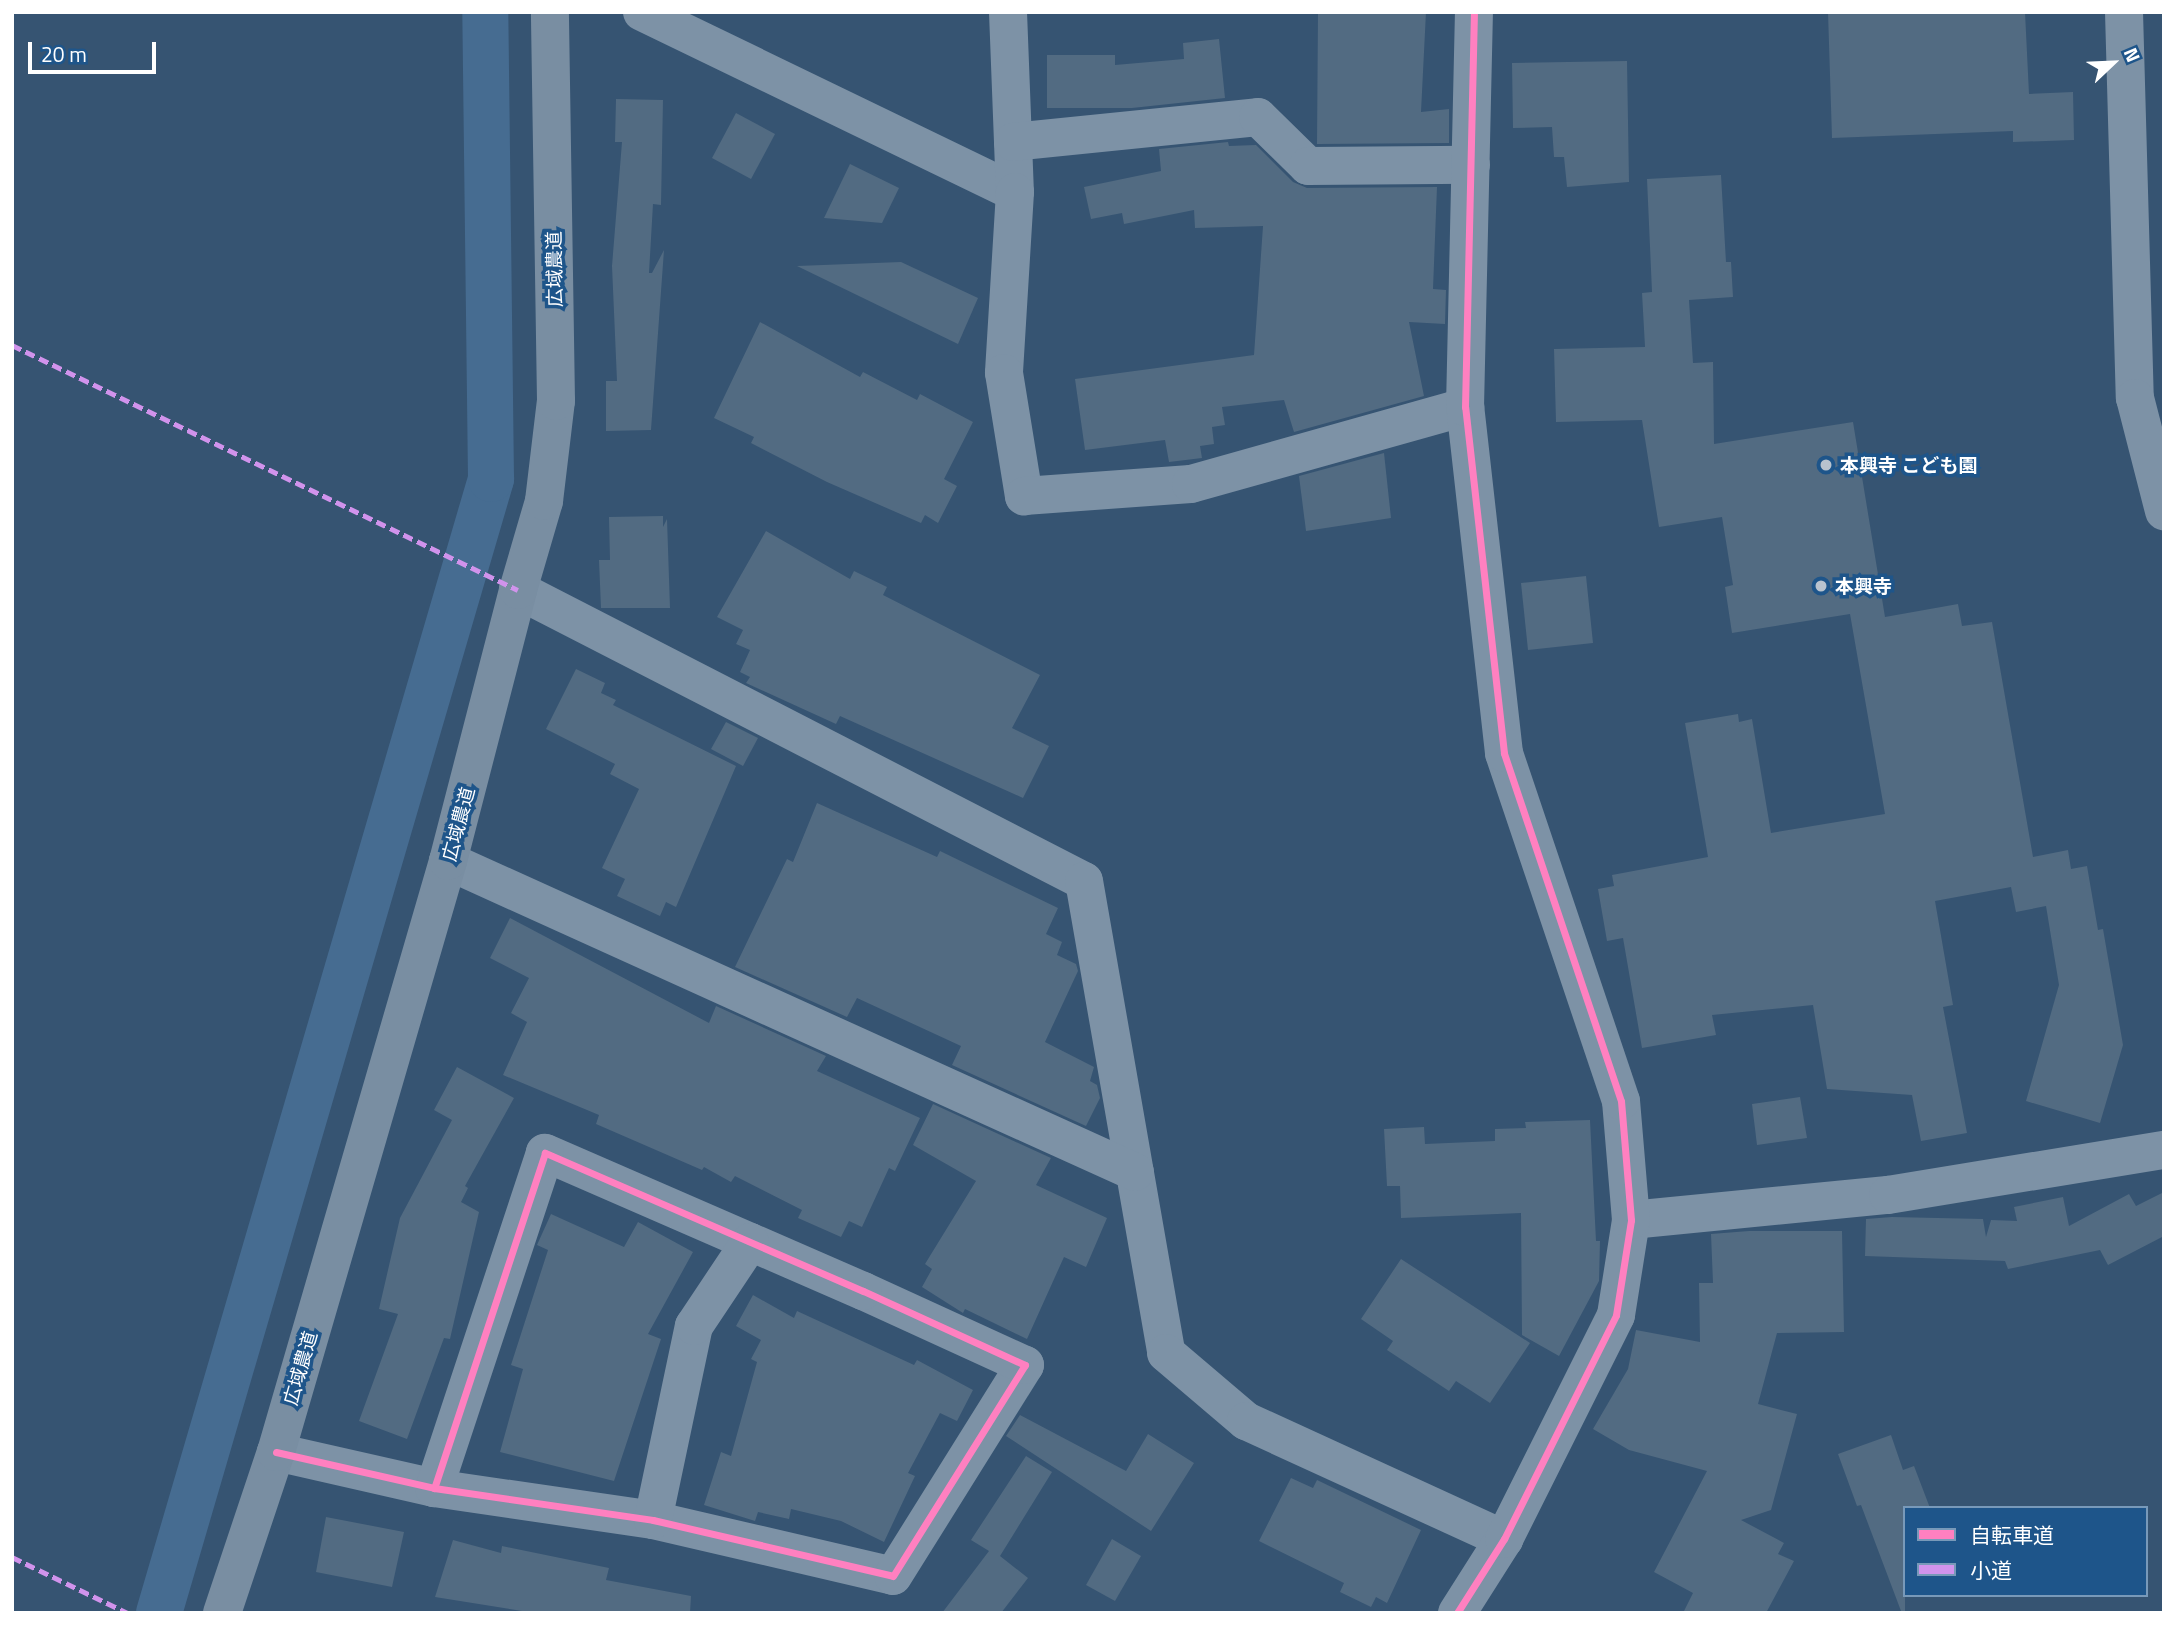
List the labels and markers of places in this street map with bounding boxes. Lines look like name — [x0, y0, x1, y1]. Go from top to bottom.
place label: 本興寺 こども園 — [1840, 454, 1977, 476]
marker: 本興寺 こども園 — [1818, 457, 1834, 473]
place label: 本興寺 — [1835, 575, 1892, 597]
marker: 本興寺 — [1813, 578, 1829, 594]

